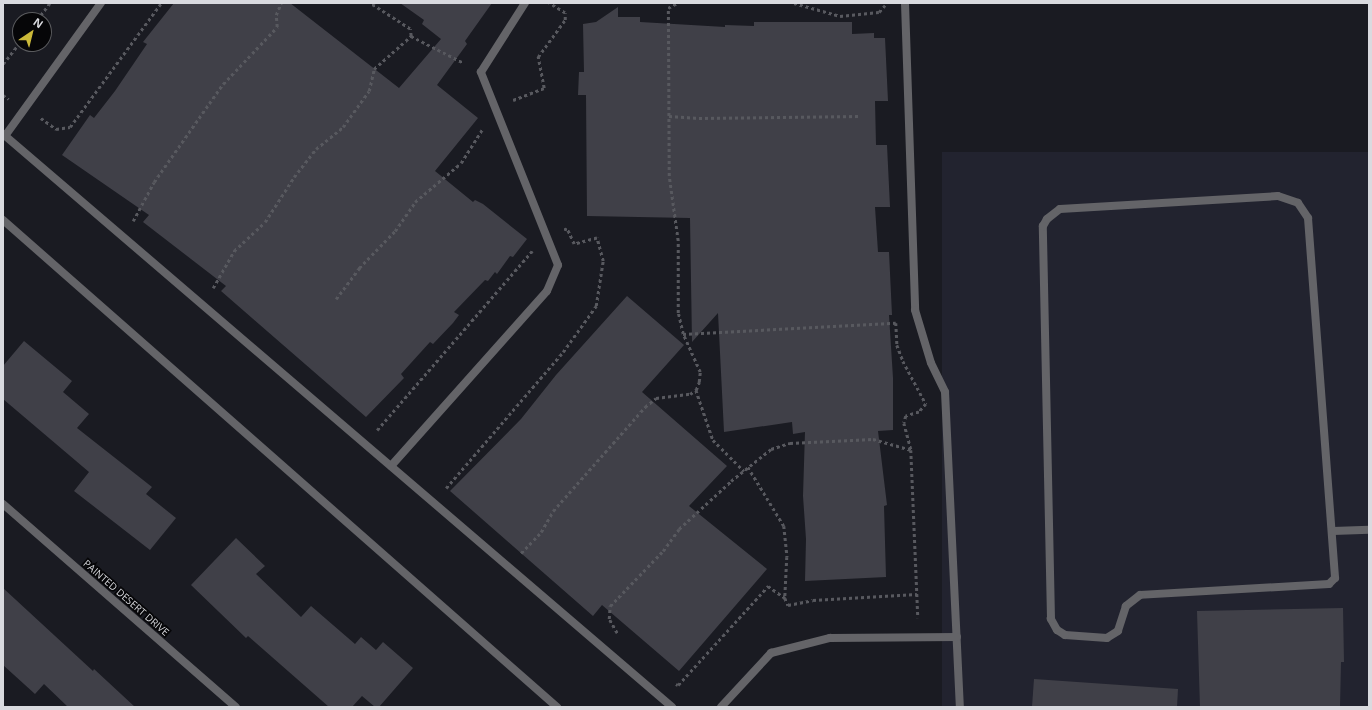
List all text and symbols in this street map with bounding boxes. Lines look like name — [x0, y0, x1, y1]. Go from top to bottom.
north arrow — [12, 12, 52, 52]
text: N — [31, 14, 47, 31]
street label: PAINTED DESERT DRIVE — [81, 558, 171, 638]

